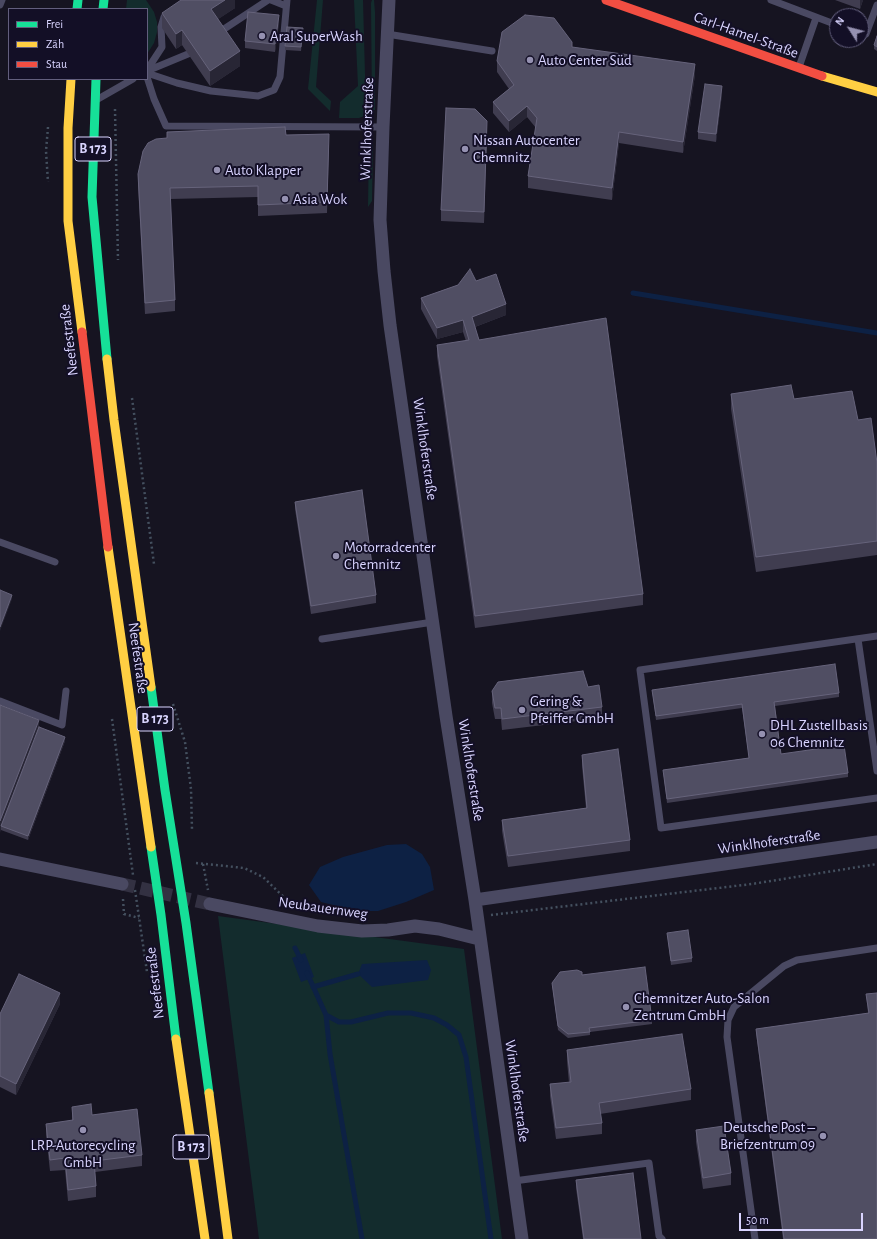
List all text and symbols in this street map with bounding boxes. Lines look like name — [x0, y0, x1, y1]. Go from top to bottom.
legend — [8, 8, 148, 80]
street label: Carl-Hamel-Straße — [691, 8, 801, 62]
north arrow — [829, 8, 869, 48]
text: N — [833, 15, 846, 28]
text: Frei — [46, 18, 63, 30]
place label: Aral SuperWash — [270, 27, 363, 45]
marker: Aral SuperWash — [257, 31, 267, 41]
text: Zäh — [46, 38, 64, 50]
place label: Auto Center Süd — [538, 51, 632, 69]
marker: Auto Center Süd — [525, 55, 535, 65]
text: Stau — [46, 58, 67, 70]
street label: Winklhoferstraße — [356, 77, 378, 181]
place label: Nissan Autocenter Chemnitz — [473, 131, 580, 166]
road number: B 173 — [75, 137, 111, 161]
marker: Nissan Autocenter Chemnitz — [460, 144, 470, 154]
place label: Auto Klapper — [225, 161, 301, 179]
marker: Auto Klapper — [212, 165, 222, 175]
place label: Asia Wok — [293, 190, 347, 208]
marker: Asia Wok — [280, 194, 290, 204]
street label: Neefestraße — [56, 303, 82, 377]
street label: Winklhoferstraße — [409, 397, 441, 501]
place label: Motorradcenter Chemnitz — [344, 538, 436, 573]
marker: Motorradcenter Chemnitz — [331, 551, 341, 561]
street label: Neefestraße — [124, 621, 152, 695]
place label: Gering & Pfeiffer GmbH — [530, 692, 614, 727]
marker: Gering & Pfeiffer GmbH — [517, 705, 527, 715]
road number: B 173 — [137, 707, 173, 731]
place label: DHL Zustellbasis 06 Chemnitz — [770, 716, 868, 751]
street label: Winklhoferstraße — [454, 718, 488, 822]
marker: DHL Zustellbasis 06 Chemnitz — [757, 729, 767, 739]
street label: Winklhoferstraße — [717, 826, 821, 858]
street label: Neubauernweg — [277, 893, 369, 923]
street label: Neefestraße — [142, 946, 168, 1020]
place label: Chemnitzer Auto-Salon Zentrum GmbH — [634, 989, 770, 1024]
marker: Chemnitzer Auto-Salon Zentrum GmbH — [621, 1002, 631, 1012]
street label: Winklhoferstraße — [501, 1039, 533, 1143]
place label: Deutsche Post – Briefzentrum 09 — [720, 1118, 815, 1153]
marker: LRP-Autorecycling GmbH — [78, 1125, 88, 1135]
marker: Deutsche Post – Briefzentrum 09 — [818, 1131, 828, 1141]
road number: B 173 — [173, 1135, 209, 1159]
place label: LRP-Autorecycling GmbH — [31, 1136, 135, 1171]
scale bar — [741, 1205, 865, 1231]
text: 50 m — [746, 1214, 769, 1226]

